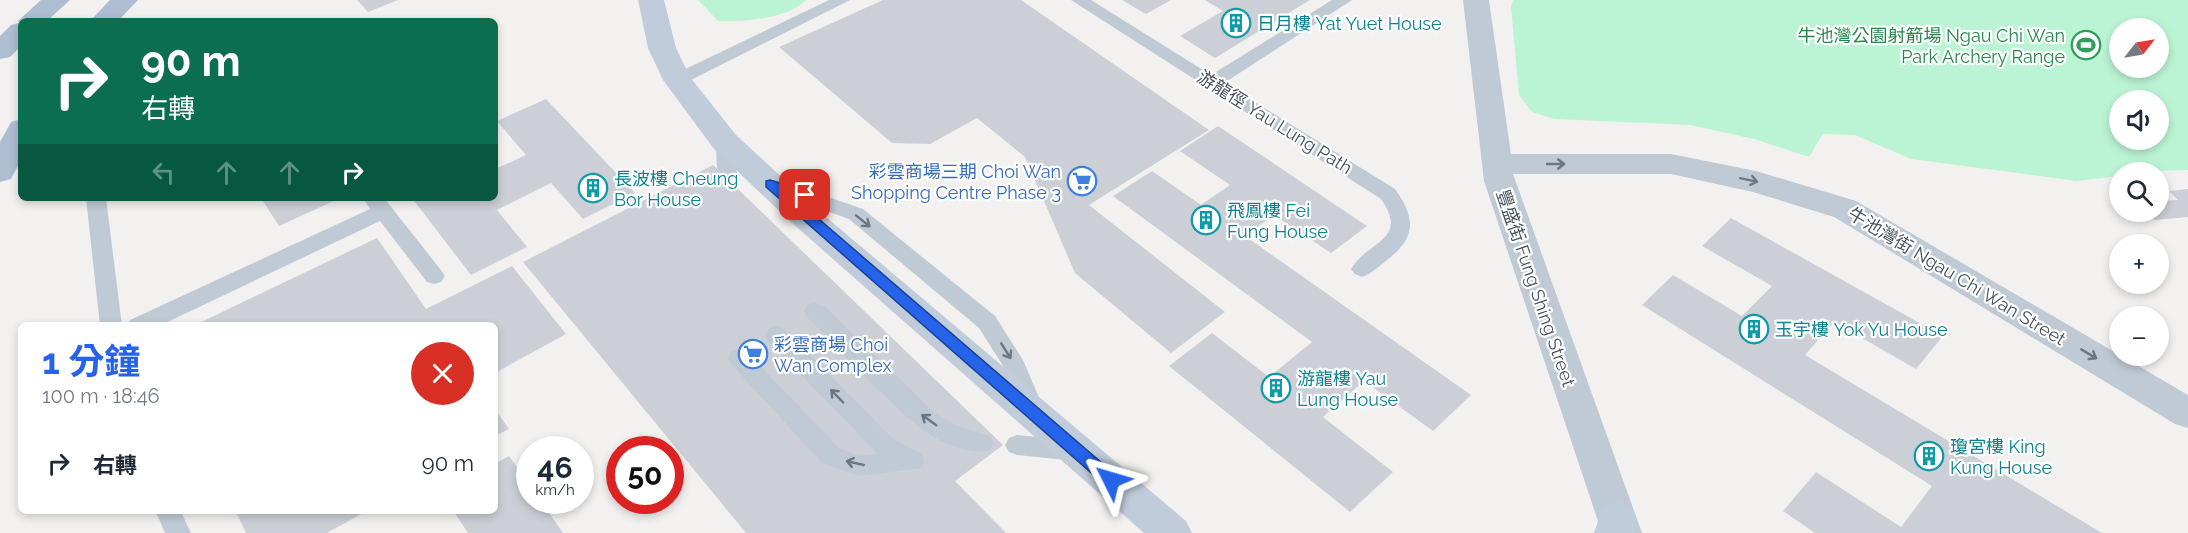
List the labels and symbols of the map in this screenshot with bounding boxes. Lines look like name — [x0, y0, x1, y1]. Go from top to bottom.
building icon: 日月樓 Yat Yuet House — [1220, 7, 1252, 39]
place label: 日月樓 Yat Yuet House — [1257, 13, 1442, 34]
north arrow — [2109, 18, 2169, 78]
place label: 牛池灣公園射箭場 Ngau Chi Wan Park Archery Range — [1798, 25, 2065, 67]
sports icon: 牛池灣公園射箭場 Ngau Chi Wan Park Archery Range — [2070, 29, 2102, 61]
street label: 游龍徑 Yau Lung Path — [1194, 66, 1356, 178]
one-way arrow — [1545, 158, 1565, 170]
place label: 彩雲商場三期 Choi Wan Shopping Centre Phase 3 — [851, 161, 1061, 203]
supermarket icon: 彩雲商場三期 Choi Wan Shopping Centre Phase 3 — [1066, 165, 1098, 197]
place label: 長波樓 Cheung Bor House — [614, 168, 738, 210]
pin — [779, 169, 830, 220]
building icon: 長波樓 Cheung Bor House — [577, 172, 609, 204]
one-way arrow — [1740, 175, 1759, 187]
street label: 豐盛街 Fung Shing Street — [1492, 187, 1580, 389]
place label: 飛鳳樓 Fei Fung House — [1227, 200, 1328, 242]
street label: 牛池灣街 Ngau Chi Wan Street — [1844, 203, 2070, 349]
building icon: 飛鳳樓 Fei Fung House — [1190, 204, 1222, 236]
one-way arrow — [855, 214, 871, 227]
building icon: 玉宇樓 Yok Yu House — [1738, 313, 1770, 345]
place label: 玉宇樓 Yok Yu House — [1775, 319, 1948, 340]
place label: 彩雲商場 Choi Wan Complex — [774, 334, 892, 376]
supermarket icon: 彩雲商場 Choi Wan Complex — [737, 338, 769, 370]
one-way arrow — [1000, 342, 1012, 359]
one-way arrow — [2080, 349, 2097, 361]
place label: 游龍樓 Yau Lung House — [1297, 368, 1399, 410]
building icon: 游龍樓 Yau Lung House — [1260, 372, 1292, 404]
one-way arrow — [829, 389, 844, 404]
one-way arrow — [921, 414, 937, 427]
speed limit sign: 50 — [606, 436, 684, 514]
place label: 瓊宮樓 King Kung House — [1950, 436, 2052, 478]
building icon: 瓊宮樓 King Kung House — [1913, 440, 1945, 472]
position arrow — [1079, 448, 1143, 512]
one-way arrow — [846, 457, 865, 468]

